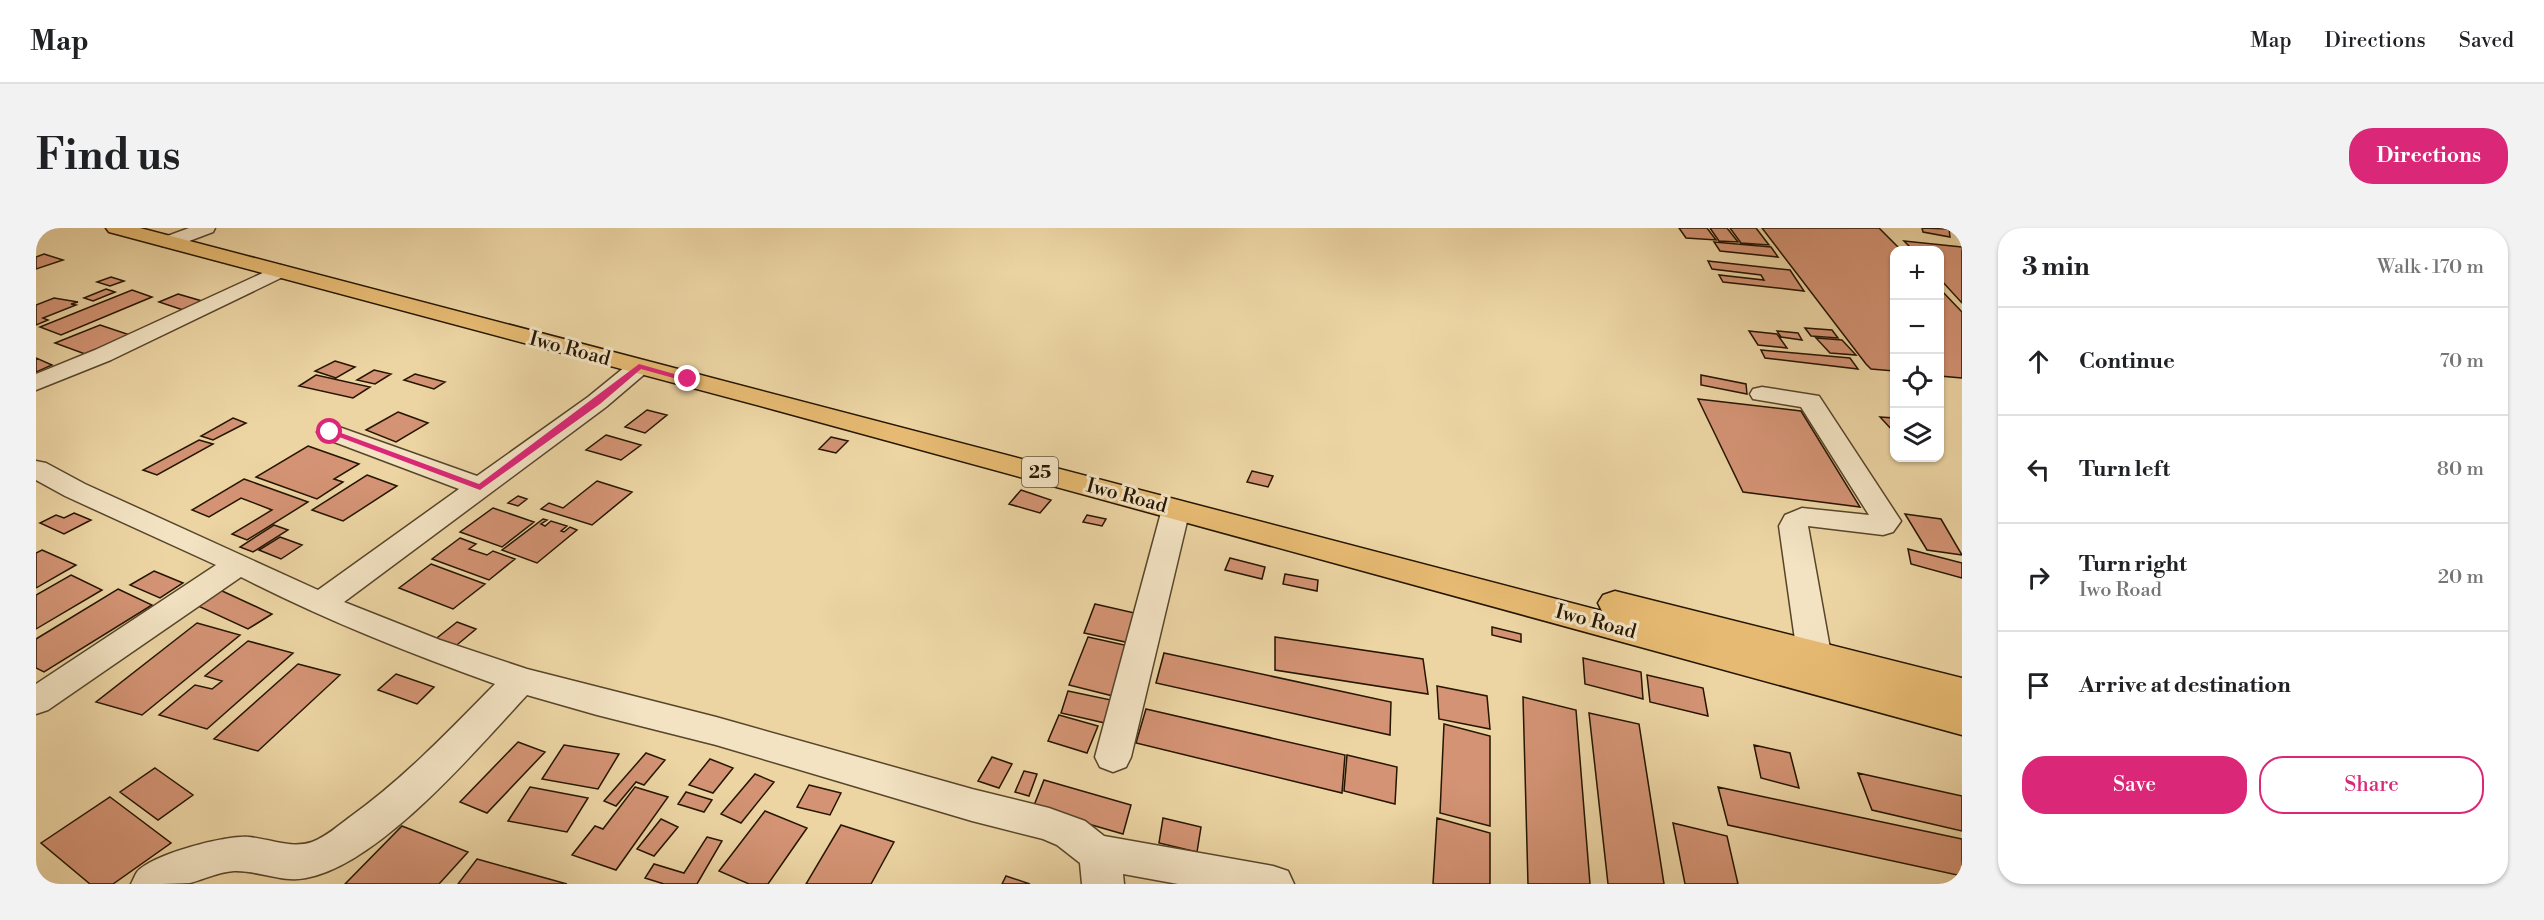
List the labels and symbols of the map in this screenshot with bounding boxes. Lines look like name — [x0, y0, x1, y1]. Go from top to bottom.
street label: Iwo Road — [526, 327, 613, 372]
route end — [674, 365, 700, 391]
route start — [316, 418, 342, 444]
road number: 25 — [1022, 457, 1058, 487]
street label: Iwo Road — [1083, 474, 1170, 519]
street label: Iwo Road — [1552, 600, 1639, 645]

